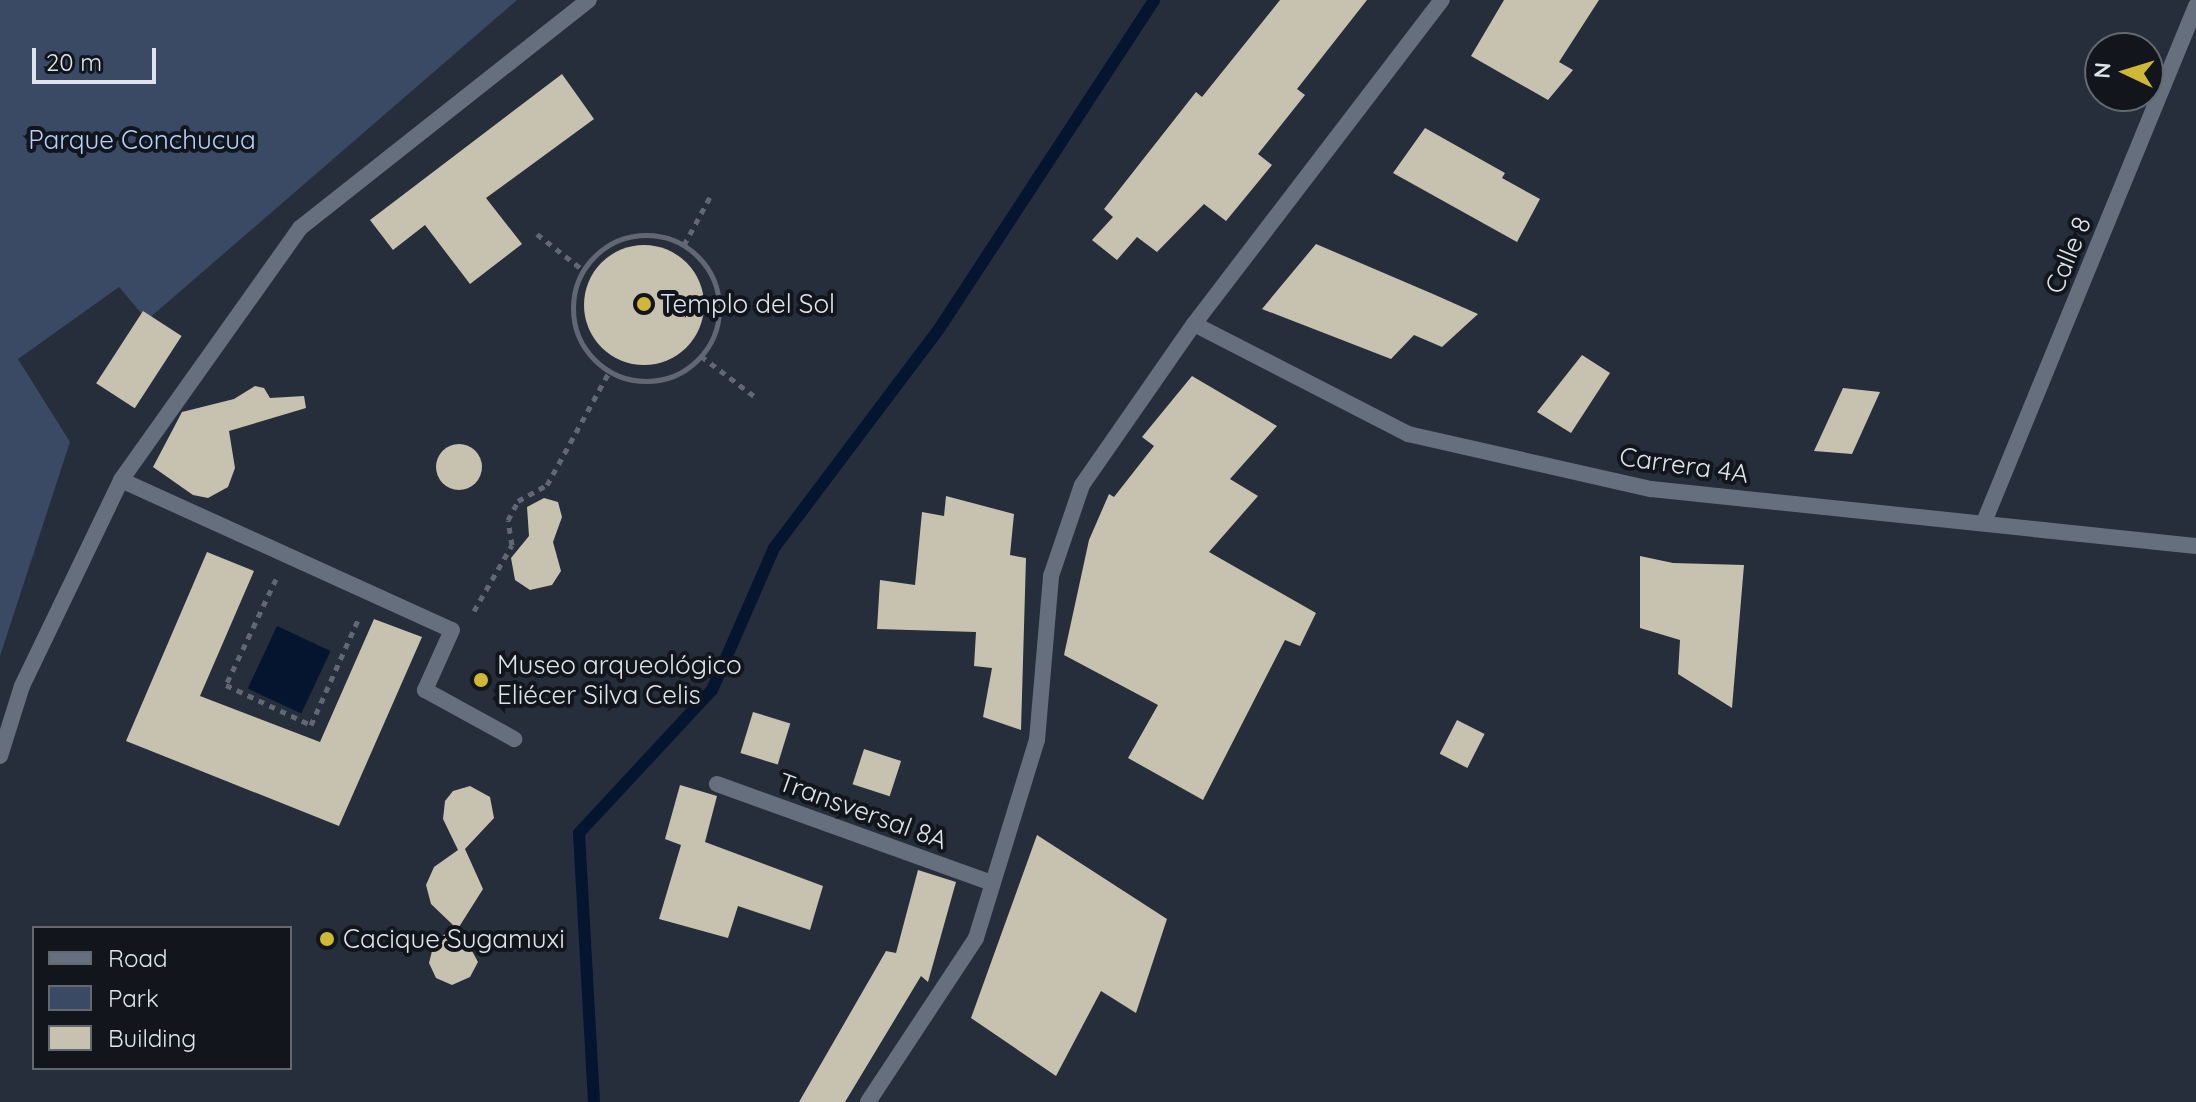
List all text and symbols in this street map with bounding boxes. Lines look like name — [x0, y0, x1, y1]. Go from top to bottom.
scale bar — [36, 32, 160, 82]
north arrow — [2084, 32, 2164, 112]
text: 20 m — [46, 47, 102, 77]
text: N — [2088, 61, 2117, 80]
park label: Parque Conchucua — [28, 124, 256, 156]
street label: Calle 8 — [2039, 212, 2097, 298]
place label: Templo del Sol — [660, 288, 835, 320]
marker: Templo del Sol — [635, 295, 653, 313]
street label: Carrera 4A — [1617, 441, 1751, 489]
place label: Museo arqueológico Eliécer Silva Celis — [497, 649, 742, 710]
marker: Museo arqueológico Eliécer Silva Celis — [472, 671, 490, 689]
street label: Transversal 8A — [774, 766, 952, 856]
place label: Cacique Sugamuxi — [343, 923, 565, 955]
legend — [32, 926, 292, 1070]
marker: Cacique Sugamuxi — [318, 930, 336, 948]
text: Road — [108, 943, 168, 973]
text: Park — [108, 983, 159, 1013]
text: Building — [108, 1023, 196, 1053]

